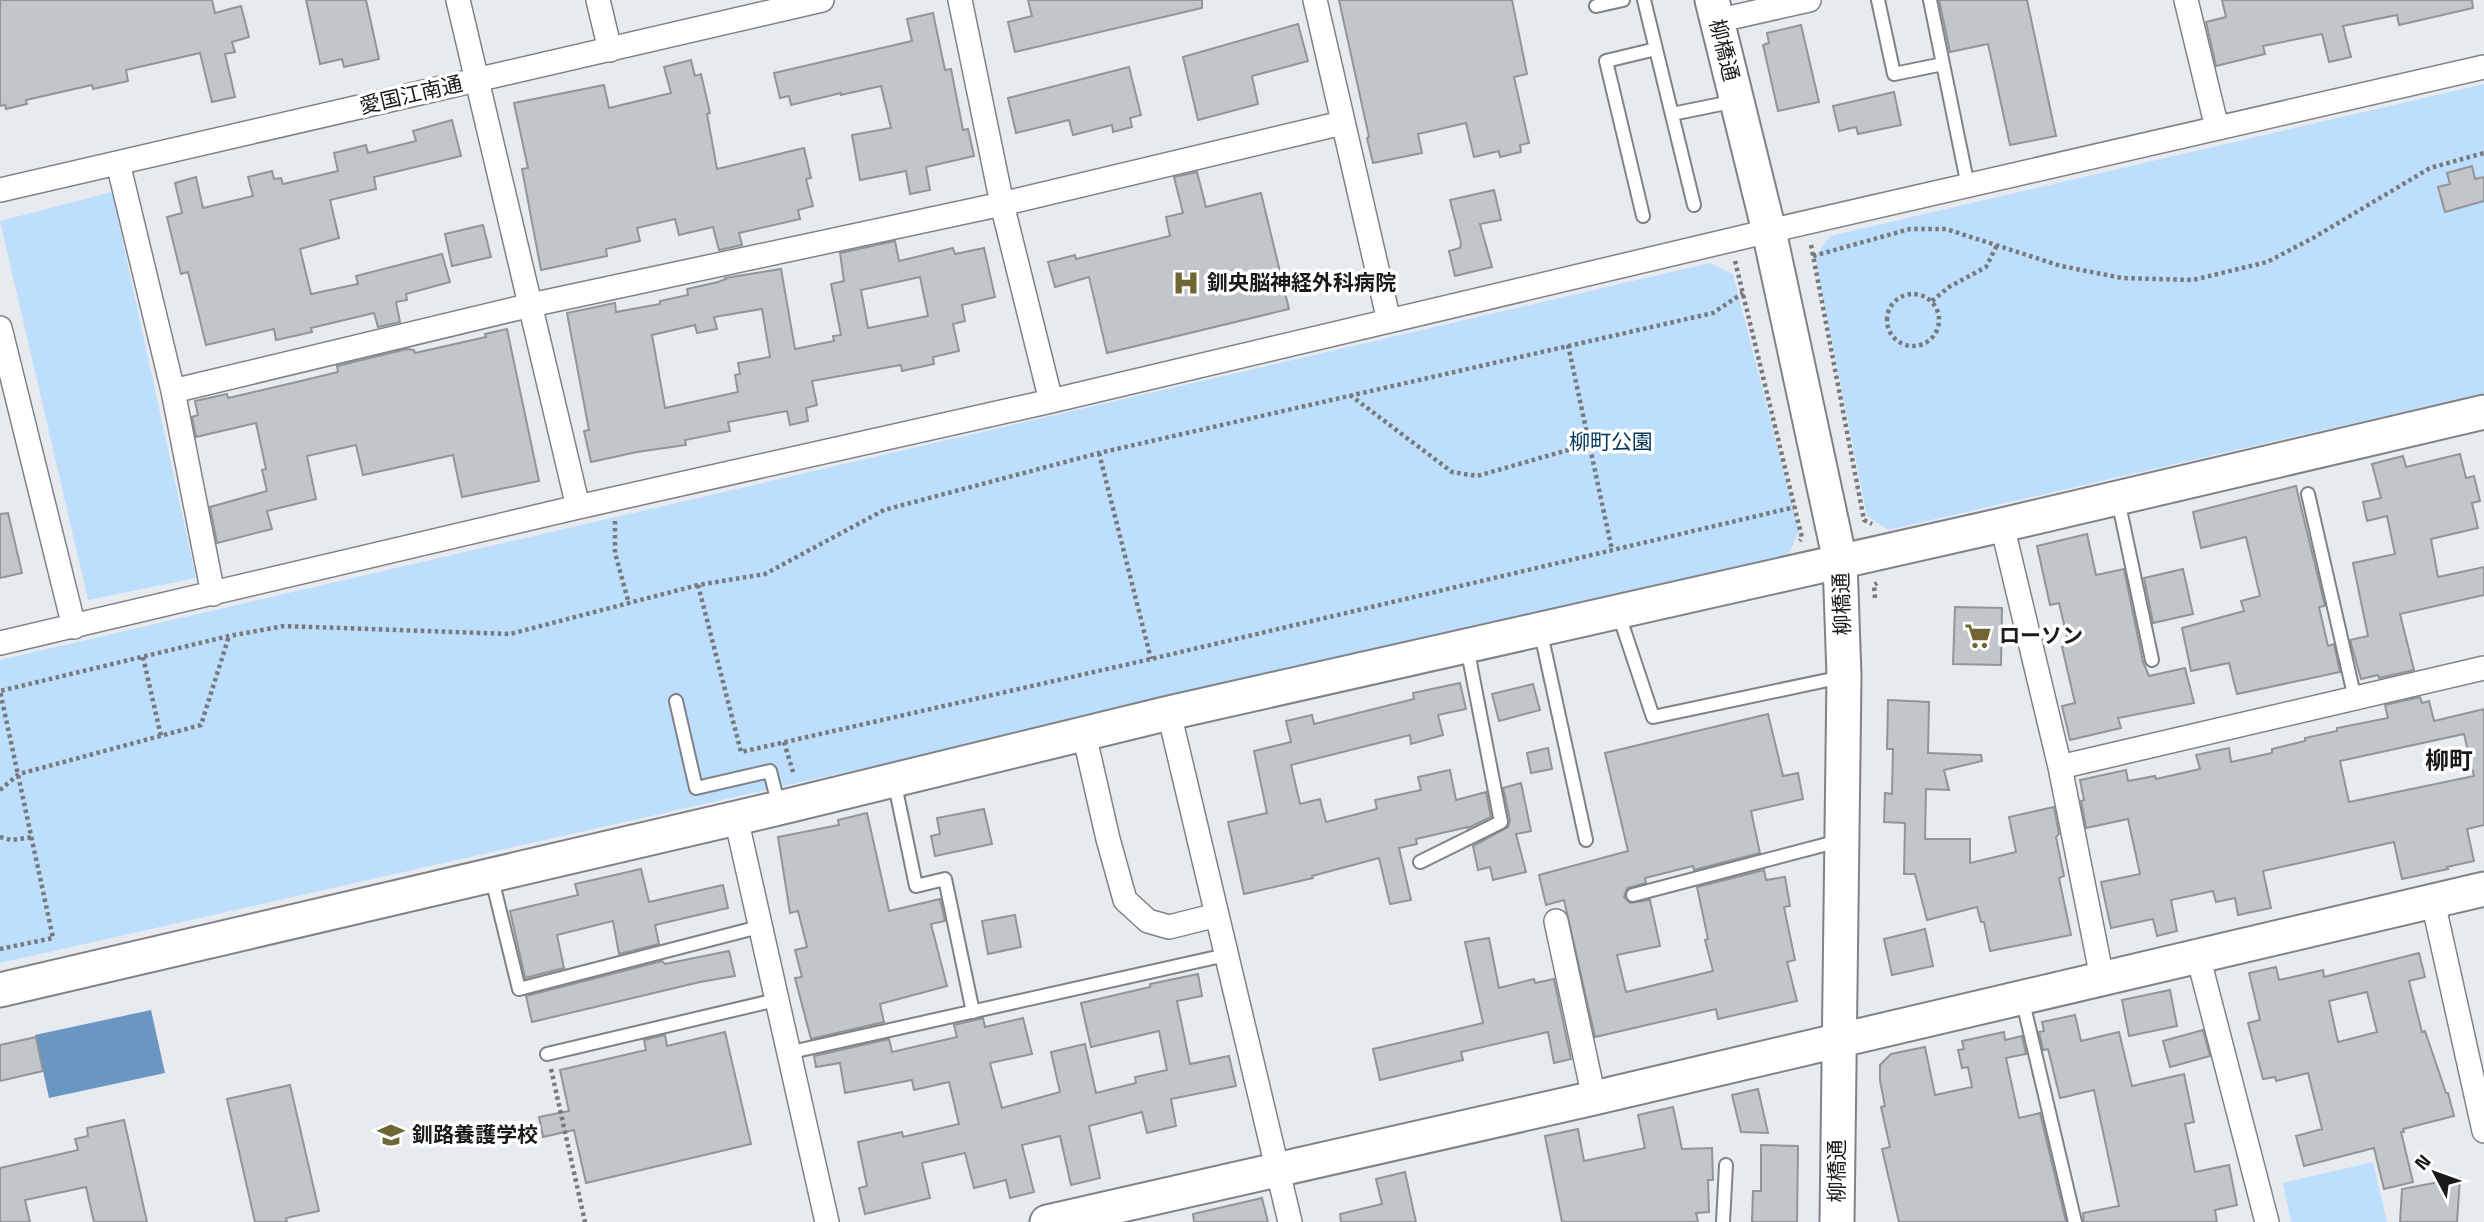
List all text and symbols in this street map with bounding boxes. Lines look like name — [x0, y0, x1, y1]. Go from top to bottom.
street label: 柳橋通 — [1702, 15, 1748, 84]
street label: 愛国江南通 — [356, 67, 466, 121]
place label: 釧央脳神経外科病院 — [1207, 266, 1396, 298]
hospital icon: 釧央脳神経外科病院 — [1171, 268, 1201, 298]
park label: 柳町公園 — [1569, 425, 1653, 457]
street label: 柳橋通 — [1824, 572, 1858, 636]
place label: ローソン — [1999, 619, 2083, 651]
supermarket icon: ローソン — [1963, 621, 1993, 651]
district label: 柳町 — [2425, 742, 2473, 778]
place label: 釧路養護学校 — [412, 1118, 538, 1150]
school or university icon: 釧路養護学校 — [376, 1120, 406, 1150]
north arrow — [2400, 1138, 2470, 1208]
street label: 柳橋通 — [1820, 1140, 1852, 1203]
text: N — [2407, 1147, 2437, 1176]

